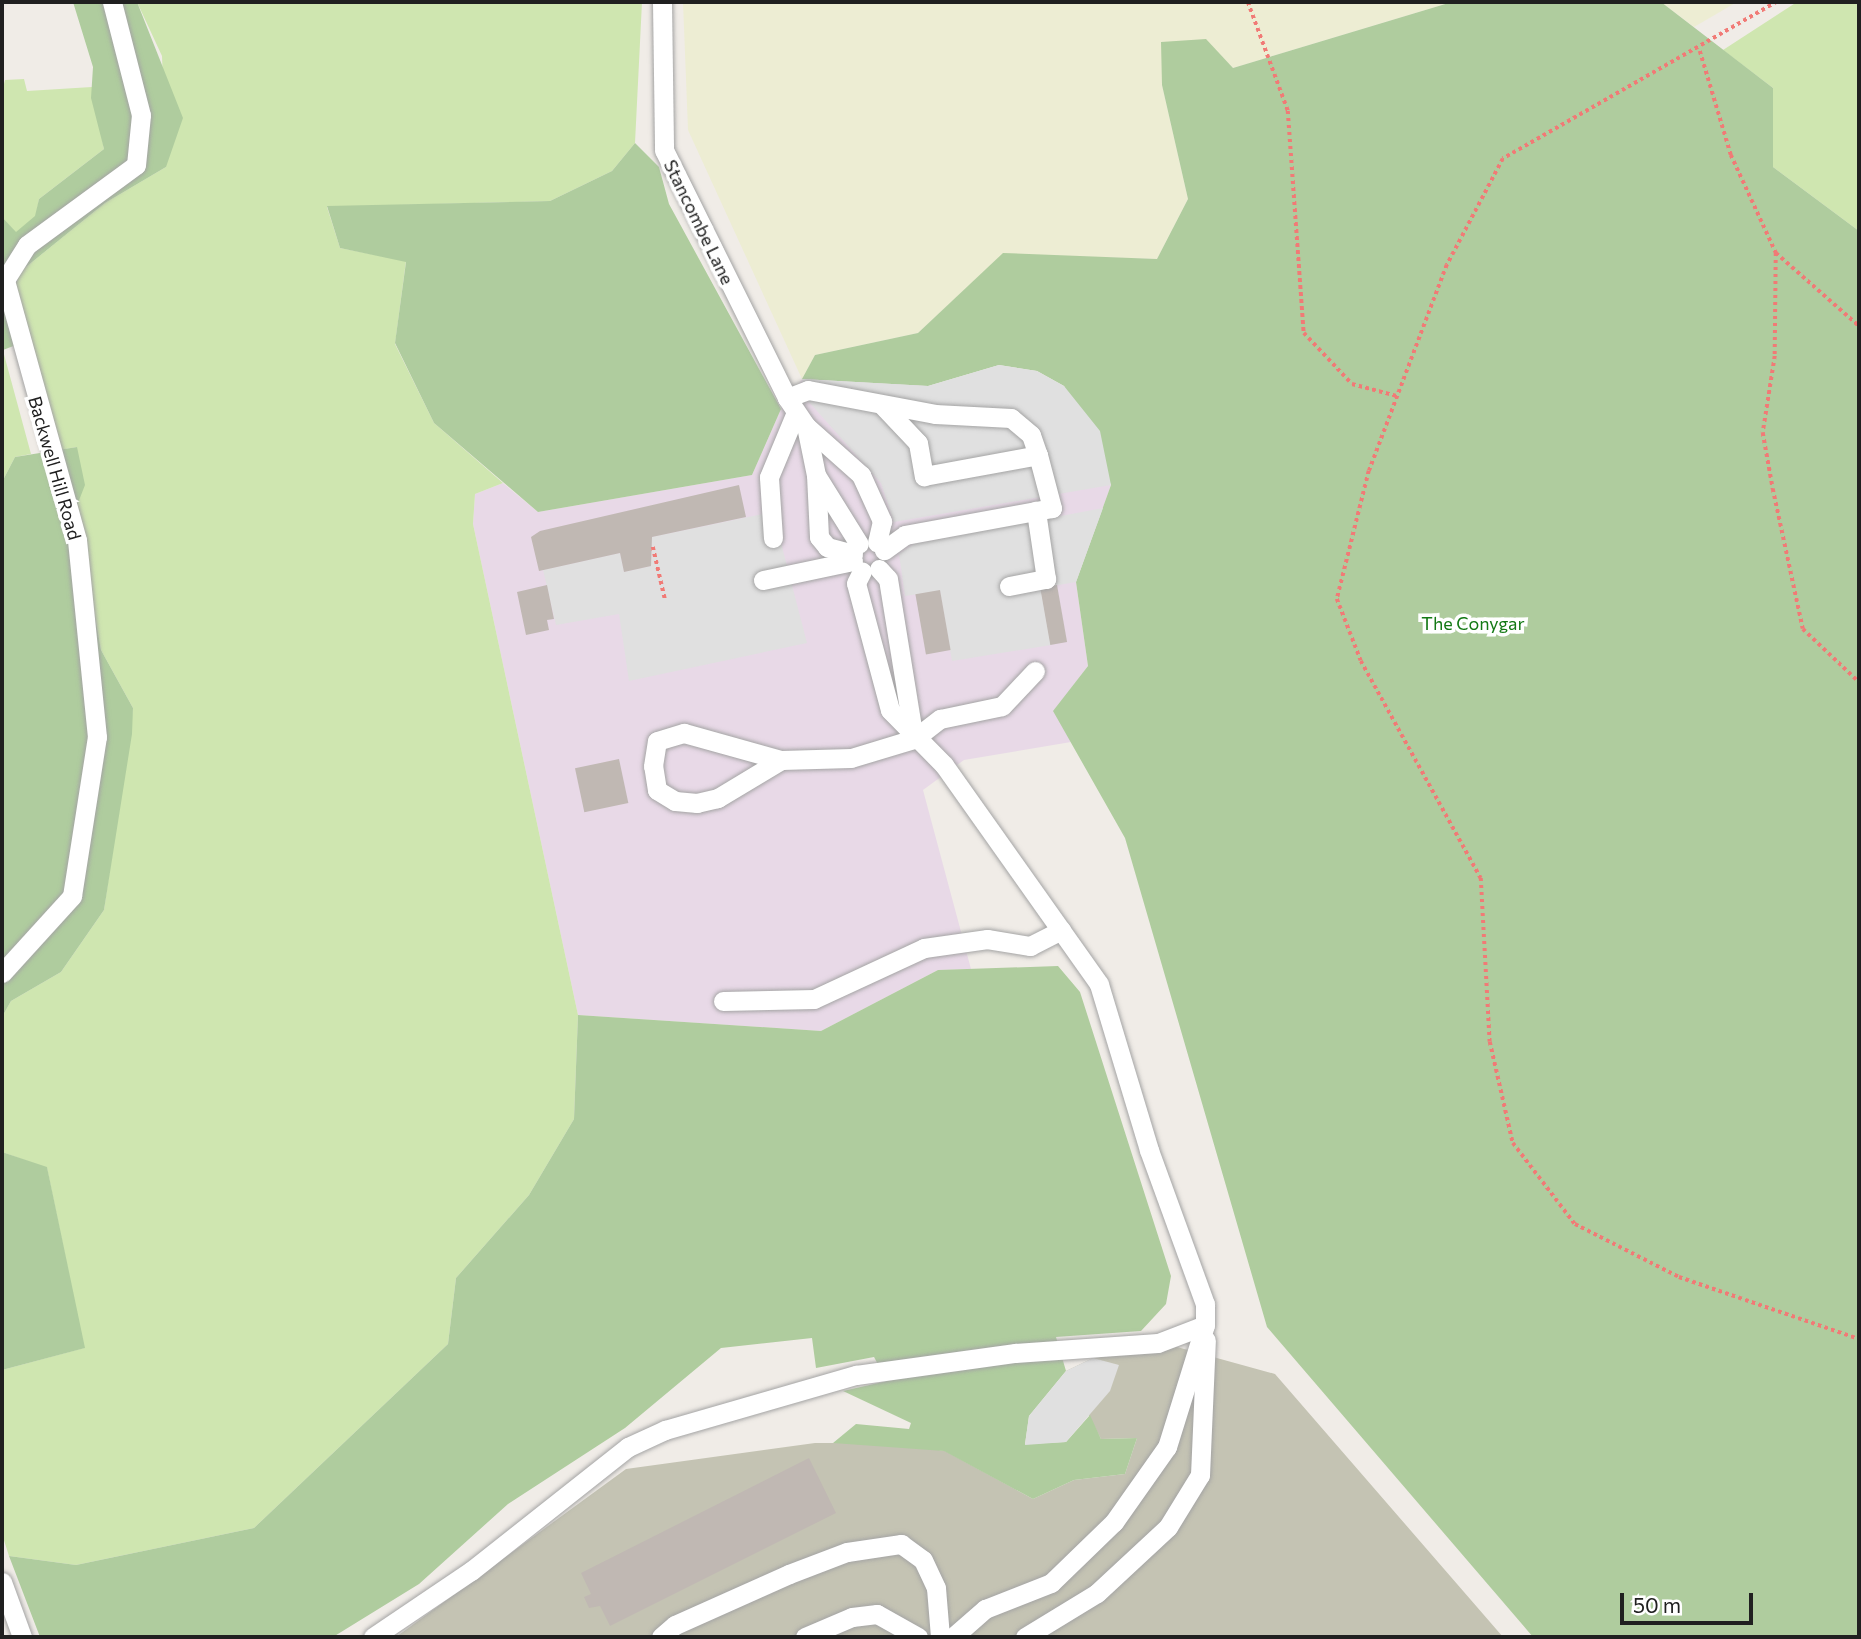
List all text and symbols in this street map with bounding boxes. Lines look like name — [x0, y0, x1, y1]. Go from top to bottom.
street label: Stancombe Lane — [659, 156, 739, 288]
street label: Backwell Hill Road — [24, 394, 86, 542]
park label: The Conygar — [1421, 612, 1525, 634]
scale bar — [1623, 1580, 1756, 1624]
text: 50 m — [1633, 1592, 1681, 1617]

